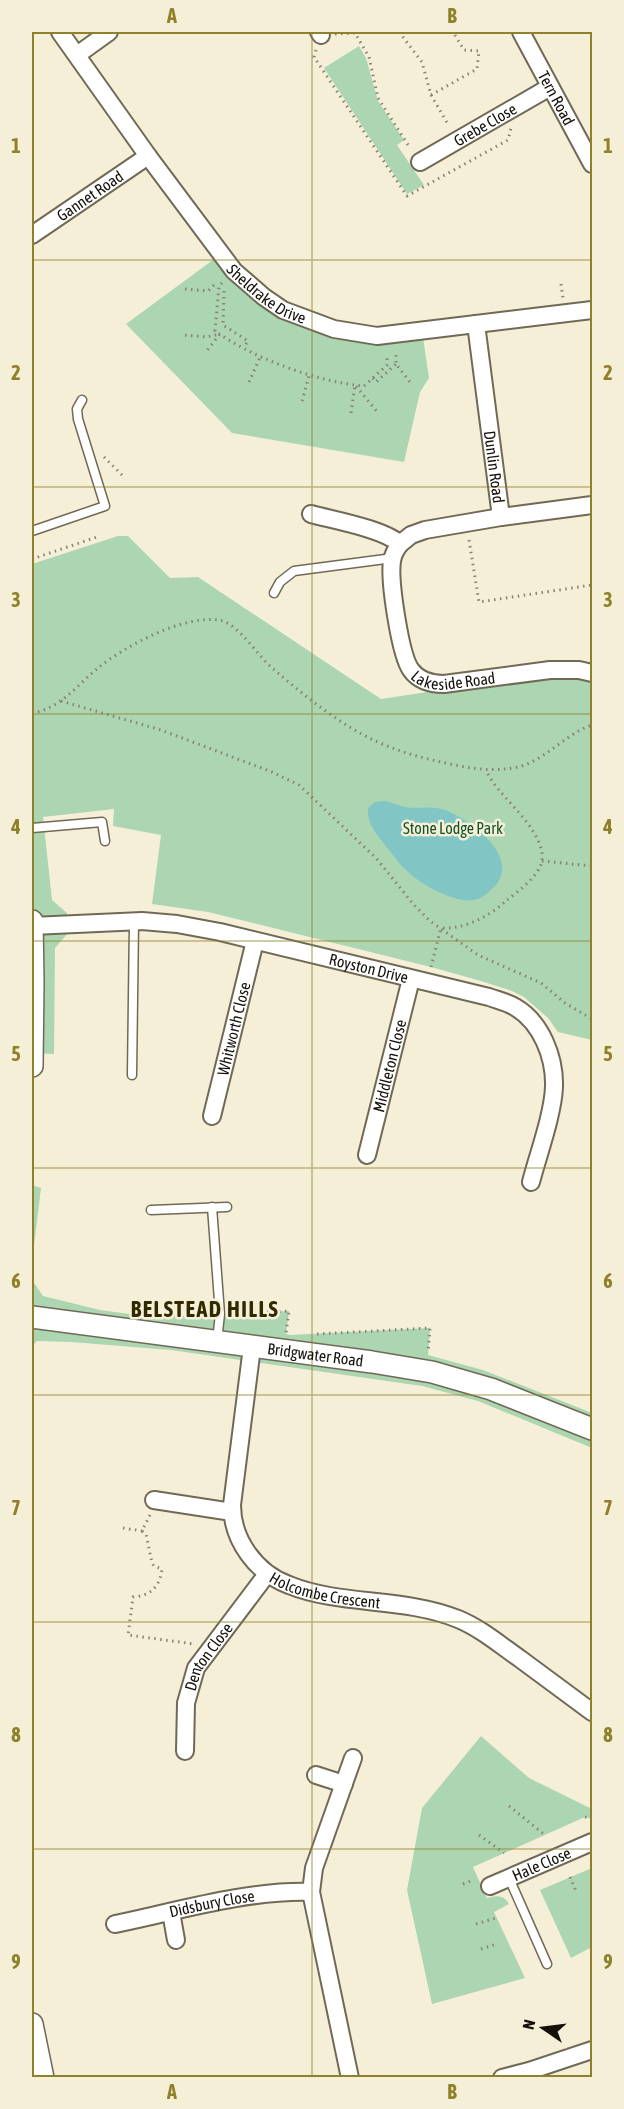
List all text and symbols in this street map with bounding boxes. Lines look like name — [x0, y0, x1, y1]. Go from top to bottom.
text: A — [166, 4, 177, 27]
text: B — [447, 4, 457, 27]
street label: Tern Road — [535, 68, 578, 128]
street label: Grebe Close — [450, 99, 519, 150]
text: 1 — [11, 134, 21, 157]
text: 1 — [603, 134, 613, 157]
street label: Gannet Road — [53, 167, 126, 224]
street label: Sheldrake Drive — [223, 261, 309, 327]
text: 2 — [11, 361, 21, 384]
text: 2 — [603, 361, 613, 384]
street label: Dunlin Road — [481, 429, 508, 504]
text: 3 — [11, 588, 21, 611]
text: 3 — [603, 588, 613, 611]
street label: Lakeside Road — [408, 667, 496, 693]
text: 4 — [10, 815, 21, 838]
text: 4 — [602, 815, 613, 838]
park label: Stone Lodge Park — [403, 819, 503, 838]
street label: Royston Drive — [327, 950, 410, 986]
street label: Whitworth Close — [213, 980, 254, 1077]
street label: Middleton Close — [369, 1018, 410, 1114]
text: 5 — [11, 1042, 21, 1065]
text: 5 — [603, 1042, 613, 1065]
text: 6 — [11, 1269, 21, 1292]
text: 6 — [603, 1269, 613, 1292]
district label: BELSTEAD HILLS — [131, 1296, 279, 1322]
street label: Bridgwater Road — [266, 1339, 365, 1370]
text: 7 — [11, 1496, 21, 1519]
text: 7 — [603, 1496, 613, 1519]
street label: Holcombe Crescent — [266, 1568, 382, 1611]
street label: Denton Close — [181, 1619, 236, 1693]
text: 8 — [11, 1723, 21, 1746]
text: 8 — [603, 1723, 613, 1746]
street label: Hale Close — [509, 1843, 573, 1884]
street label: Didsbury Close — [167, 1886, 256, 1921]
text: 9 — [11, 1950, 21, 1973]
text: 9 — [603, 1950, 613, 1973]
north arrow — [513, 1998, 573, 2058]
text: N — [519, 2018, 538, 2031]
text: A — [166, 2080, 177, 2103]
text: B — [447, 2080, 457, 2103]

